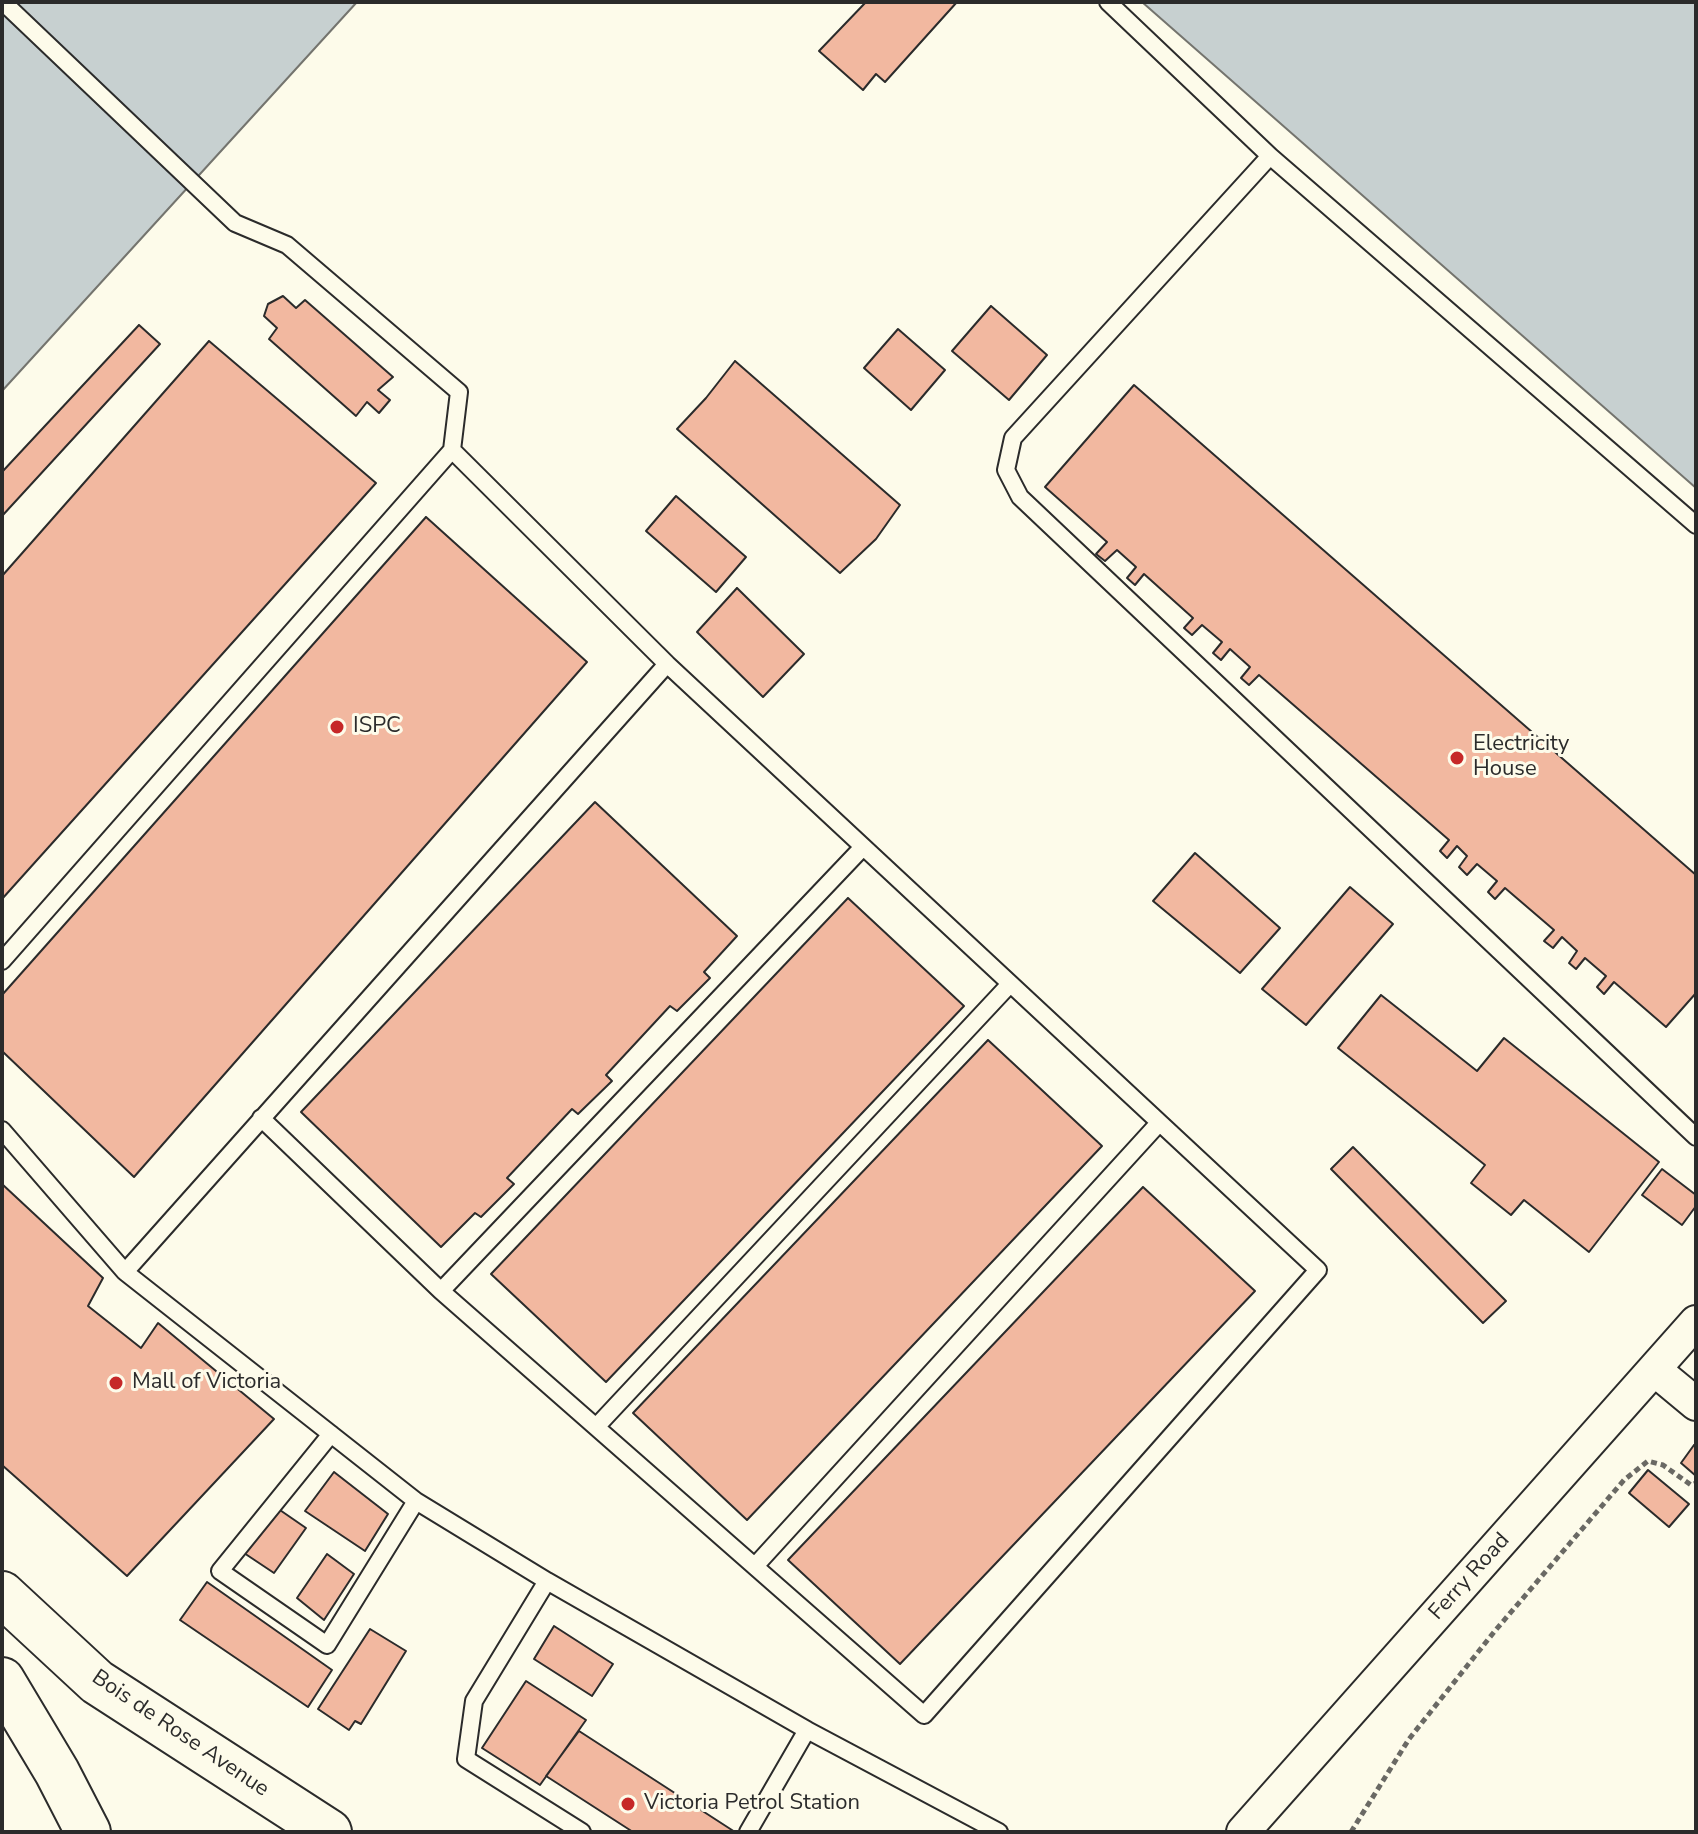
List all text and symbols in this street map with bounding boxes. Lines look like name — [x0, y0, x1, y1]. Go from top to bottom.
place label: ISPC — [353, 714, 401, 740]
marker: ISPC — [328, 718, 346, 736]
place label: Electricity House — [1473, 732, 1569, 784]
marker: Electricity House — [1448, 749, 1466, 767]
place label: Mall of Victoria — [132, 1370, 281, 1396]
marker: Mall of Victoria — [107, 1374, 125, 1392]
street label: Ferry Road — [1424, 1528, 1516, 1626]
street label: Bois de Rose Avenue — [86, 1665, 274, 1803]
place label: Victoria Petrol Station — [644, 1791, 860, 1817]
marker: Victoria Petrol Station — [619, 1795, 637, 1813]

